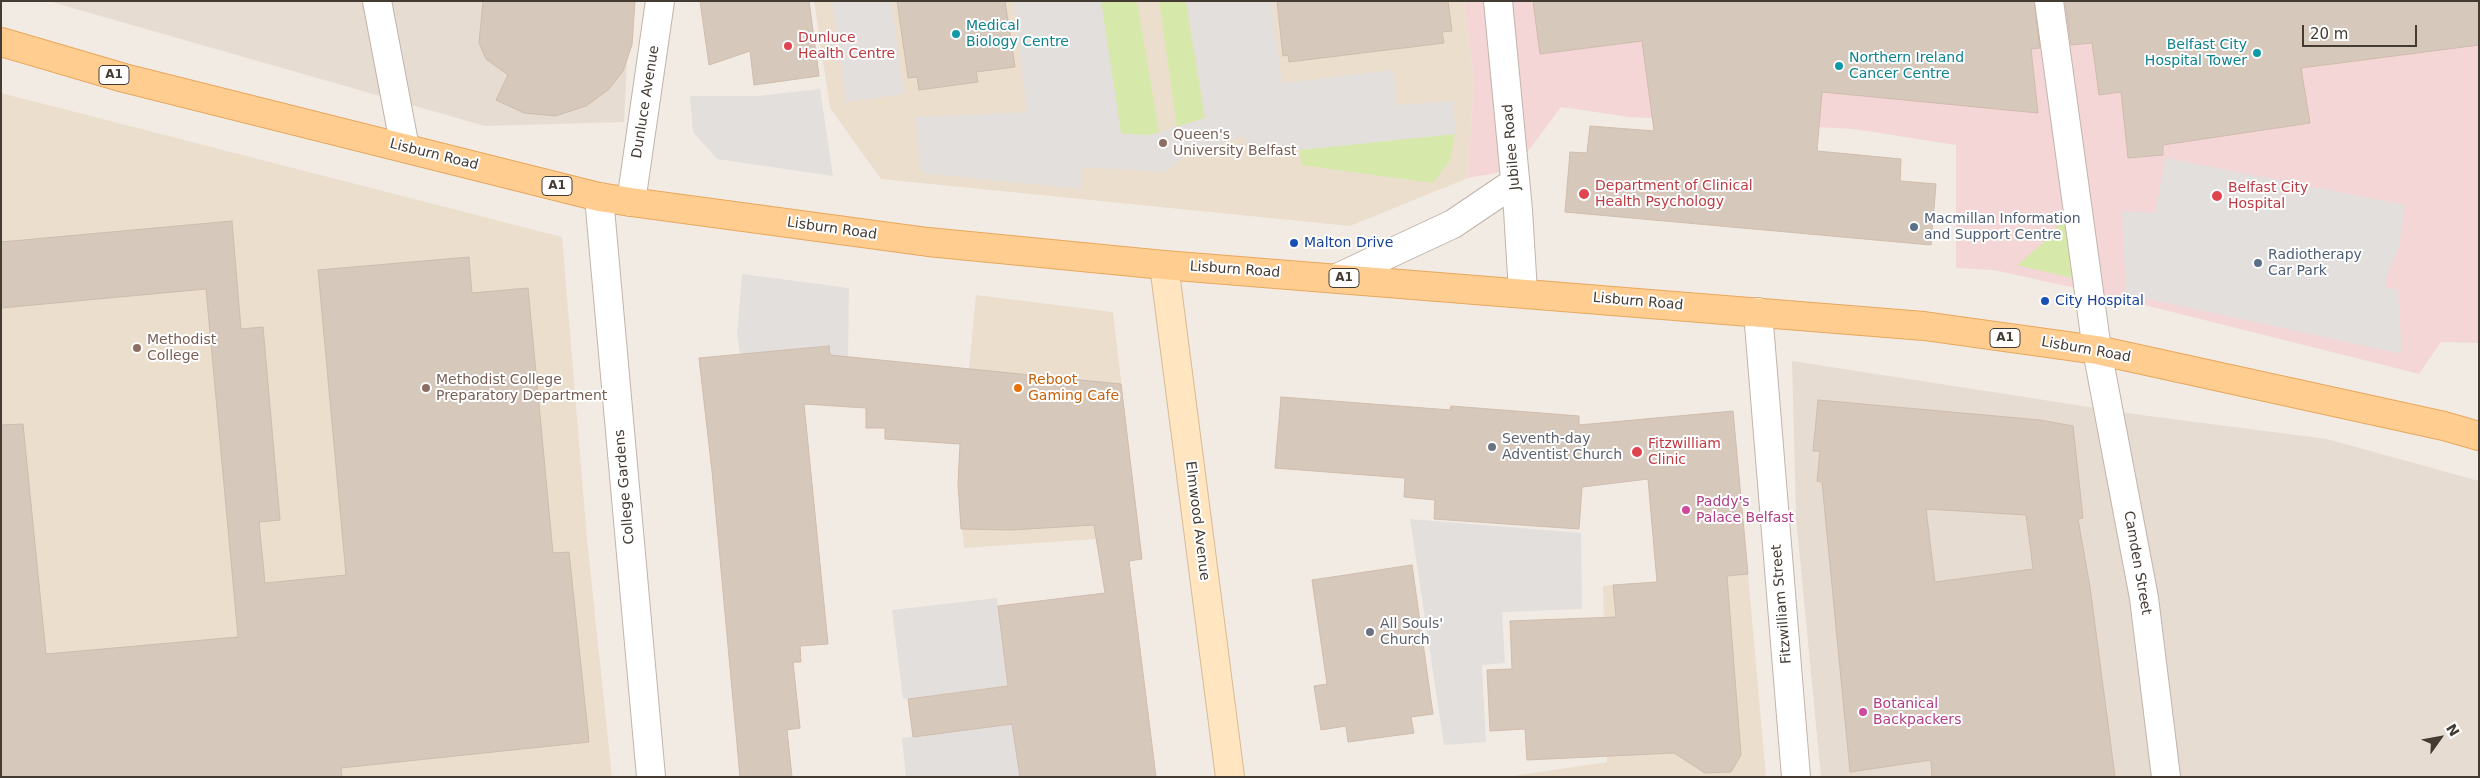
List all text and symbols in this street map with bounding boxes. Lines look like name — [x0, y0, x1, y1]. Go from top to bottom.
scale bar — [2305, 15, 2420, 47]
place label: Medical Biology Centre — [966, 18, 1069, 50]
text: 20 m — [2310, 25, 2348, 43]
marker: Medical Biology Centre — [950, 28, 962, 40]
place label: Dunluce Health Centre — [798, 30, 895, 62]
place label: Belfast City Hospital Tower — [2145, 37, 2247, 70]
marker: Dunluce Health Centre — [782, 40, 794, 52]
street label: Dunluce Avenue — [629, 44, 663, 160]
marker: Belfast City Hospital Tower — [2251, 47, 2263, 59]
place label: Northern Ireland Cancer Centre — [1849, 50, 1964, 82]
marker: Northern Ireland Cancer Centre — [1833, 60, 1845, 72]
road number: A1 — [99, 66, 129, 84]
street label: Jubilee Road — [1500, 103, 1524, 191]
place label: Queen's University Belfast — [1173, 127, 1296, 160]
street label: Lisburn Road — [388, 136, 480, 174]
marker: Queen's University Belfast — [1157, 137, 1169, 149]
road number: A1 — [542, 177, 572, 196]
place label: Department of Clinical Health Psychology — [1595, 178, 1753, 210]
place label: Belfast City Hospital — [2228, 180, 2308, 212]
marker: Department of Clinical Health Psychology — [1577, 187, 1591, 201]
marker: Belfast City Hospital — [2210, 189, 2224, 203]
place label: Macmillan Information and Support Centre — [1924, 211, 2081, 243]
street label: Lisburn Road — [786, 214, 878, 244]
marker: Macmillan Information and Support Centre — [1908, 221, 1920, 233]
place label: Malton Drive — [1304, 235, 1393, 251]
marker: Malton Drive — [1288, 237, 1300, 249]
place label: Radiotherapy Car Park — [2268, 247, 2362, 280]
marker: Radiotherapy Car Park — [2252, 257, 2264, 269]
street label: Lisburn Road — [1189, 258, 1281, 282]
road number: A1 — [1329, 268, 1359, 288]
street label: Lisburn Road — [1592, 290, 1684, 314]
place label: City Hospital — [2055, 293, 2144, 309]
marker: City Hospital — [2039, 295, 2051, 307]
road number: A1 — [1990, 328, 2020, 348]
place label: Methodist College — [147, 332, 216, 364]
street label: Lisburn Road — [2040, 334, 2132, 366]
marker: Methodist College — [131, 342, 143, 354]
place label: Methodist College Preparatory Department — [436, 372, 607, 404]
place label: Reboot Gaming Cafe — [1028, 372, 1119, 404]
marker: Methodist College Preparatory Department — [420, 382, 432, 394]
marker: Reboot Gaming Cafe — [1012, 382, 1024, 394]
street label: College Gardens — [612, 429, 638, 545]
place label: Seventh-day Adventist Church — [1502, 431, 1622, 464]
place label: Fitzwilliam Clinic — [1648, 436, 1721, 468]
marker: Seventh-day Adventist Church — [1486, 441, 1498, 453]
marker: Fitzwilliam Clinic — [1630, 445, 1644, 459]
street label: Elmwood Avenue — [1181, 460, 1213, 582]
place label: Paddy's Palace Belfast — [1696, 494, 1794, 526]
marker: Paddy's Palace Belfast — [1680, 504, 1692, 516]
street label: Camden Street — [2120, 510, 2154, 616]
street label: Fitzwilliam Street — [1768, 544, 1796, 664]
place label: All Souls' Church — [1380, 616, 1443, 648]
marker: All Souls' Church — [1364, 626, 1376, 638]
place label: Botanical Backpackers — [1873, 696, 1961, 729]
marker: Botanical Backpackers — [1857, 706, 1869, 718]
north arrow — [2415, 713, 2465, 763]
text: N — [2443, 721, 2463, 739]

